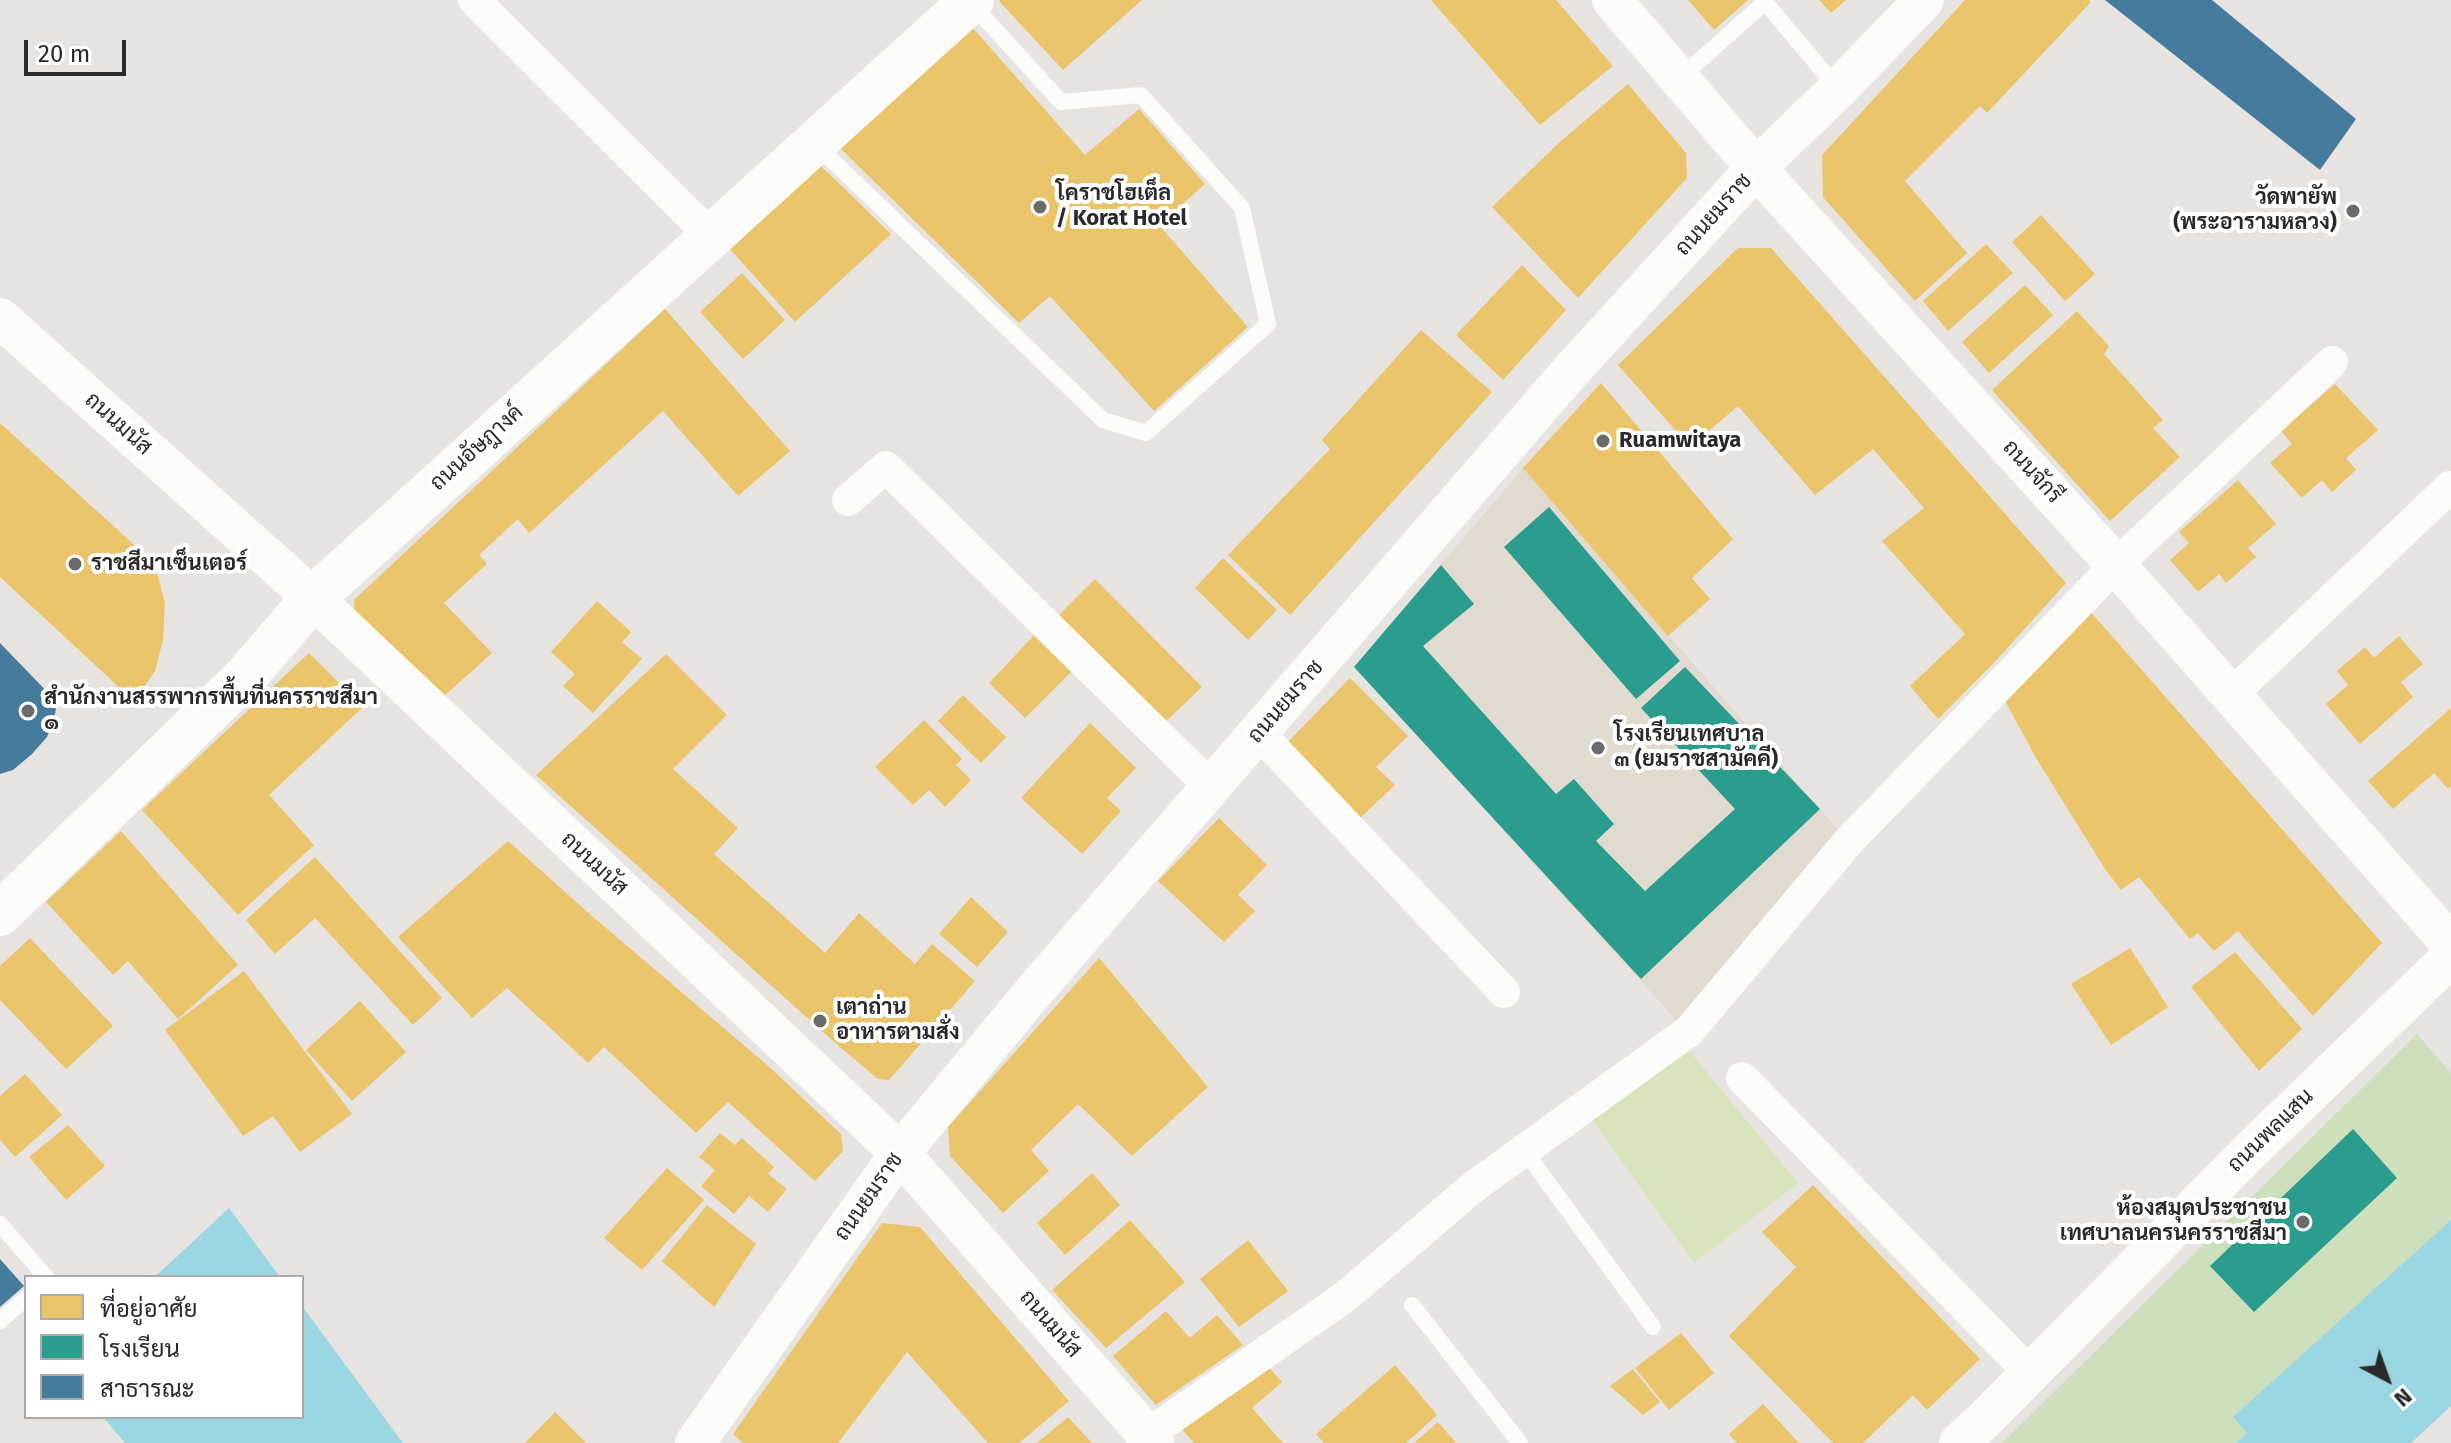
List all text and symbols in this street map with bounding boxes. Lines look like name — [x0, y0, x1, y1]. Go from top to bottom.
scale bar — [28, 24, 130, 74]
text: 20 m — [38, 40, 90, 68]
street label: ถนนยมราช — [1670, 168, 1758, 262]
place label: โคราชโฮเต็ล / Korat Hotel — [1056, 181, 1187, 232]
place label: วัดพายัพ (พระอารามหลวง) — [2173, 185, 2337, 236]
marker: โคราชโฮเต็ล / Korat Hotel — [1031, 198, 1049, 216]
marker: วัดพายัพ (พระอารามหลวง) — [2344, 202, 2362, 220]
street label: ถนนมนัส — [79, 387, 157, 461]
street label: ถนนอัษฎางค์ — [425, 399, 529, 497]
place label: Ruamwitaya — [1619, 428, 1741, 454]
marker: Ruamwitaya — [1594, 432, 1612, 450]
street label: ถนนจักรี — [1997, 435, 2067, 509]
place label: ราชสีมาเซ็นเตอร์ — [91, 551, 247, 577]
marker: ราชสีมาเซ็นเตอร์ — [66, 555, 84, 573]
street label: ถนนยมราช — [1243, 655, 1329, 749]
place label: สำนักงานสรรพากรพื้นที่นครราชสีมา ๑ — [44, 685, 378, 736]
marker: สำนักงานสรรพากรพื้นที่นครราชสีมา ๑ — [19, 702, 37, 720]
place label: โรงเรียนเทศบาล ๓ (ยมราชสามัคคี) — [1614, 722, 1778, 774]
marker: โรงเรียนเทศบาล ๓ (ยมราชสามัคคี) — [1589, 739, 1607, 757]
street label: ถนนมนัส — [555, 827, 633, 901]
place label: เตาถ่าน อาหารตามสั่ง — [836, 995, 960, 1046]
marker: เตาถ่าน อาหารตามสั่ง — [811, 1012, 829, 1030]
street label: ถนนพลแสน — [2223, 1084, 2319, 1178]
street label: ถนนยมราช — [829, 1148, 909, 1246]
place label: ห้องสมุดประชาชน เทศบาลนครนครราชสีมา — [2060, 1196, 2287, 1248]
marker: ห้องสมุดประชาชน เทศบาลนครนครราชสีมา — [2294, 1213, 2312, 1231]
legend — [24, 1275, 304, 1419]
street label: ถนนมนัส — [1013, 1285, 1087, 1363]
text: ที่อยู่อาศัย — [100, 1295, 198, 1323]
text: โรงเรียน — [100, 1335, 180, 1363]
north arrow — [2347, 1339, 2427, 1419]
text: สาธารณะ — [100, 1375, 195, 1403]
text: N — [2389, 1383, 2417, 1412]

